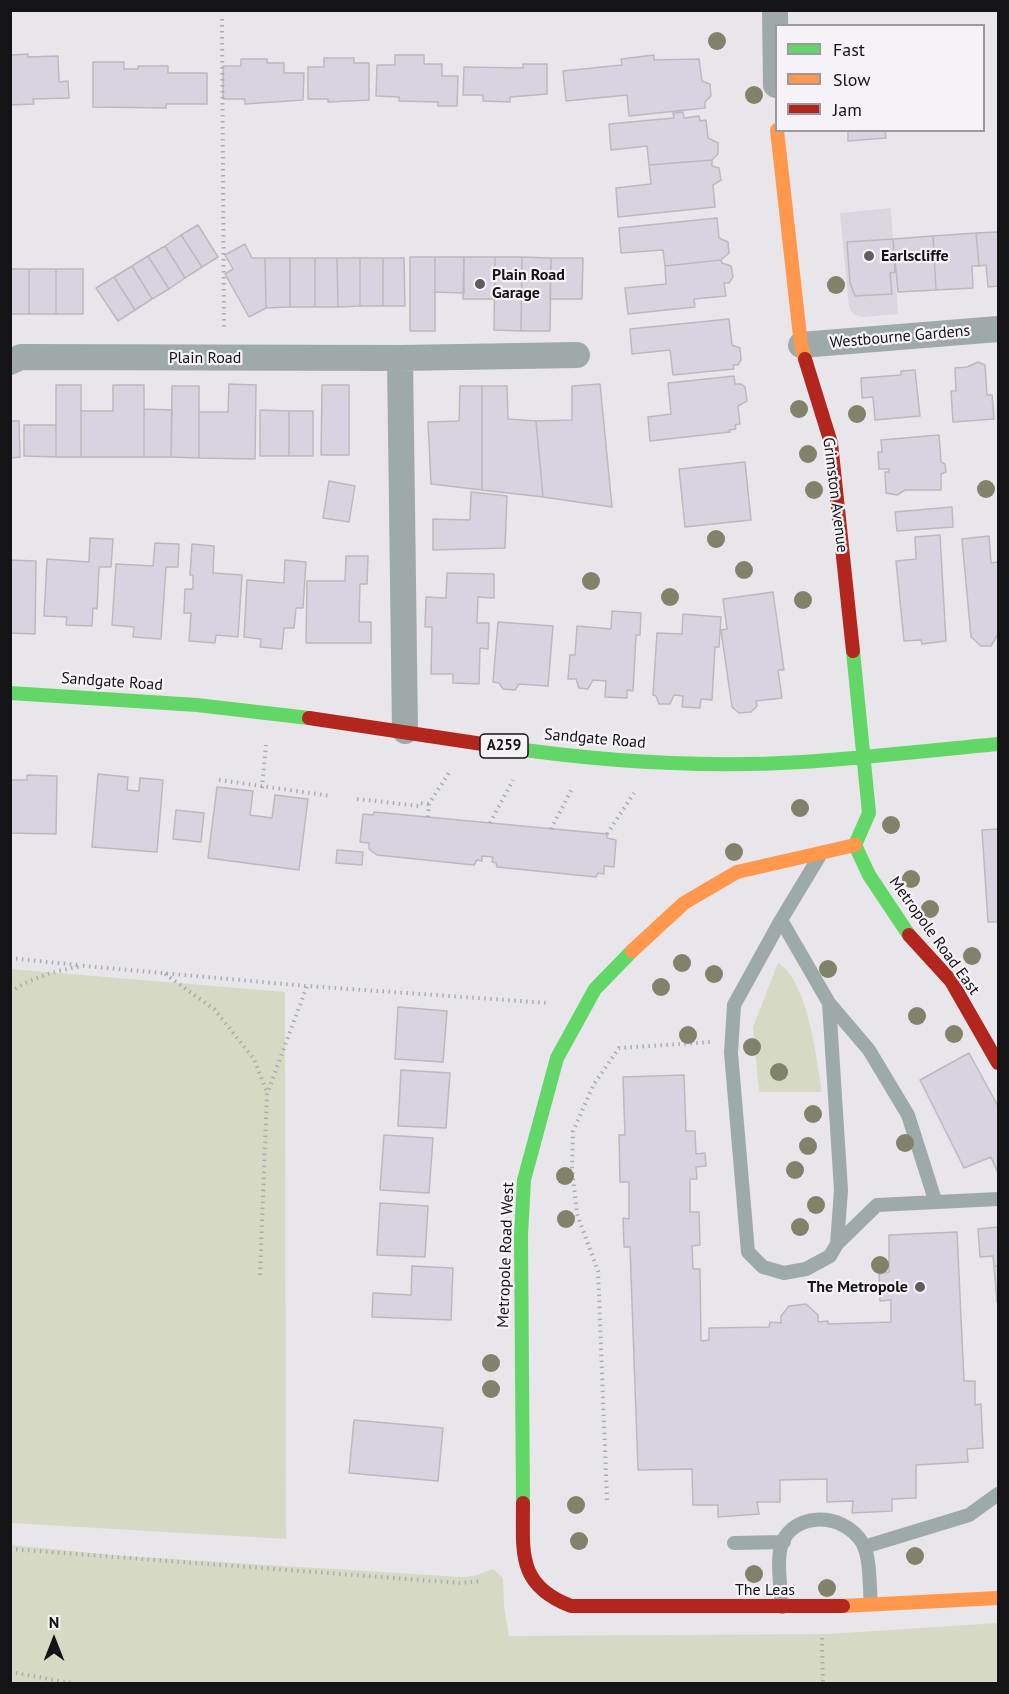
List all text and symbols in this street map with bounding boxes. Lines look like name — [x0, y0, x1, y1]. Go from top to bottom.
legend — [775, 24, 985, 132]
text: Fast — [833, 38, 865, 61]
text: Slow — [833, 68, 871, 91]
text: Jam — [833, 98, 862, 121]
place label: Earlscliffe — [881, 246, 949, 266]
marker: Earlscliffe — [862, 249, 876, 263]
place label: Plain Road Garage — [492, 265, 565, 303]
marker: Plain Road Garage — [473, 277, 487, 291]
street label: Westbourne Gardens — [829, 321, 971, 353]
street label: Plain Road — [169, 348, 241, 368]
street label: Grimston Avenue — [818, 436, 852, 554]
street label: Sandgate Road — [61, 669, 163, 695]
street label: Sandgate Road — [543, 725, 647, 753]
road number: A259 — [480, 734, 528, 758]
street label: Metropole Road East — [885, 873, 983, 999]
street label: Metropole Road West — [494, 1182, 518, 1328]
place label: The Metropole — [807, 1277, 908, 1297]
marker: The Metropole — [913, 1280, 927, 1294]
street label: The Leas — [735, 1580, 795, 1600]
north arrow — [24, 1610, 84, 1670]
text: N — [49, 1612, 59, 1632]

